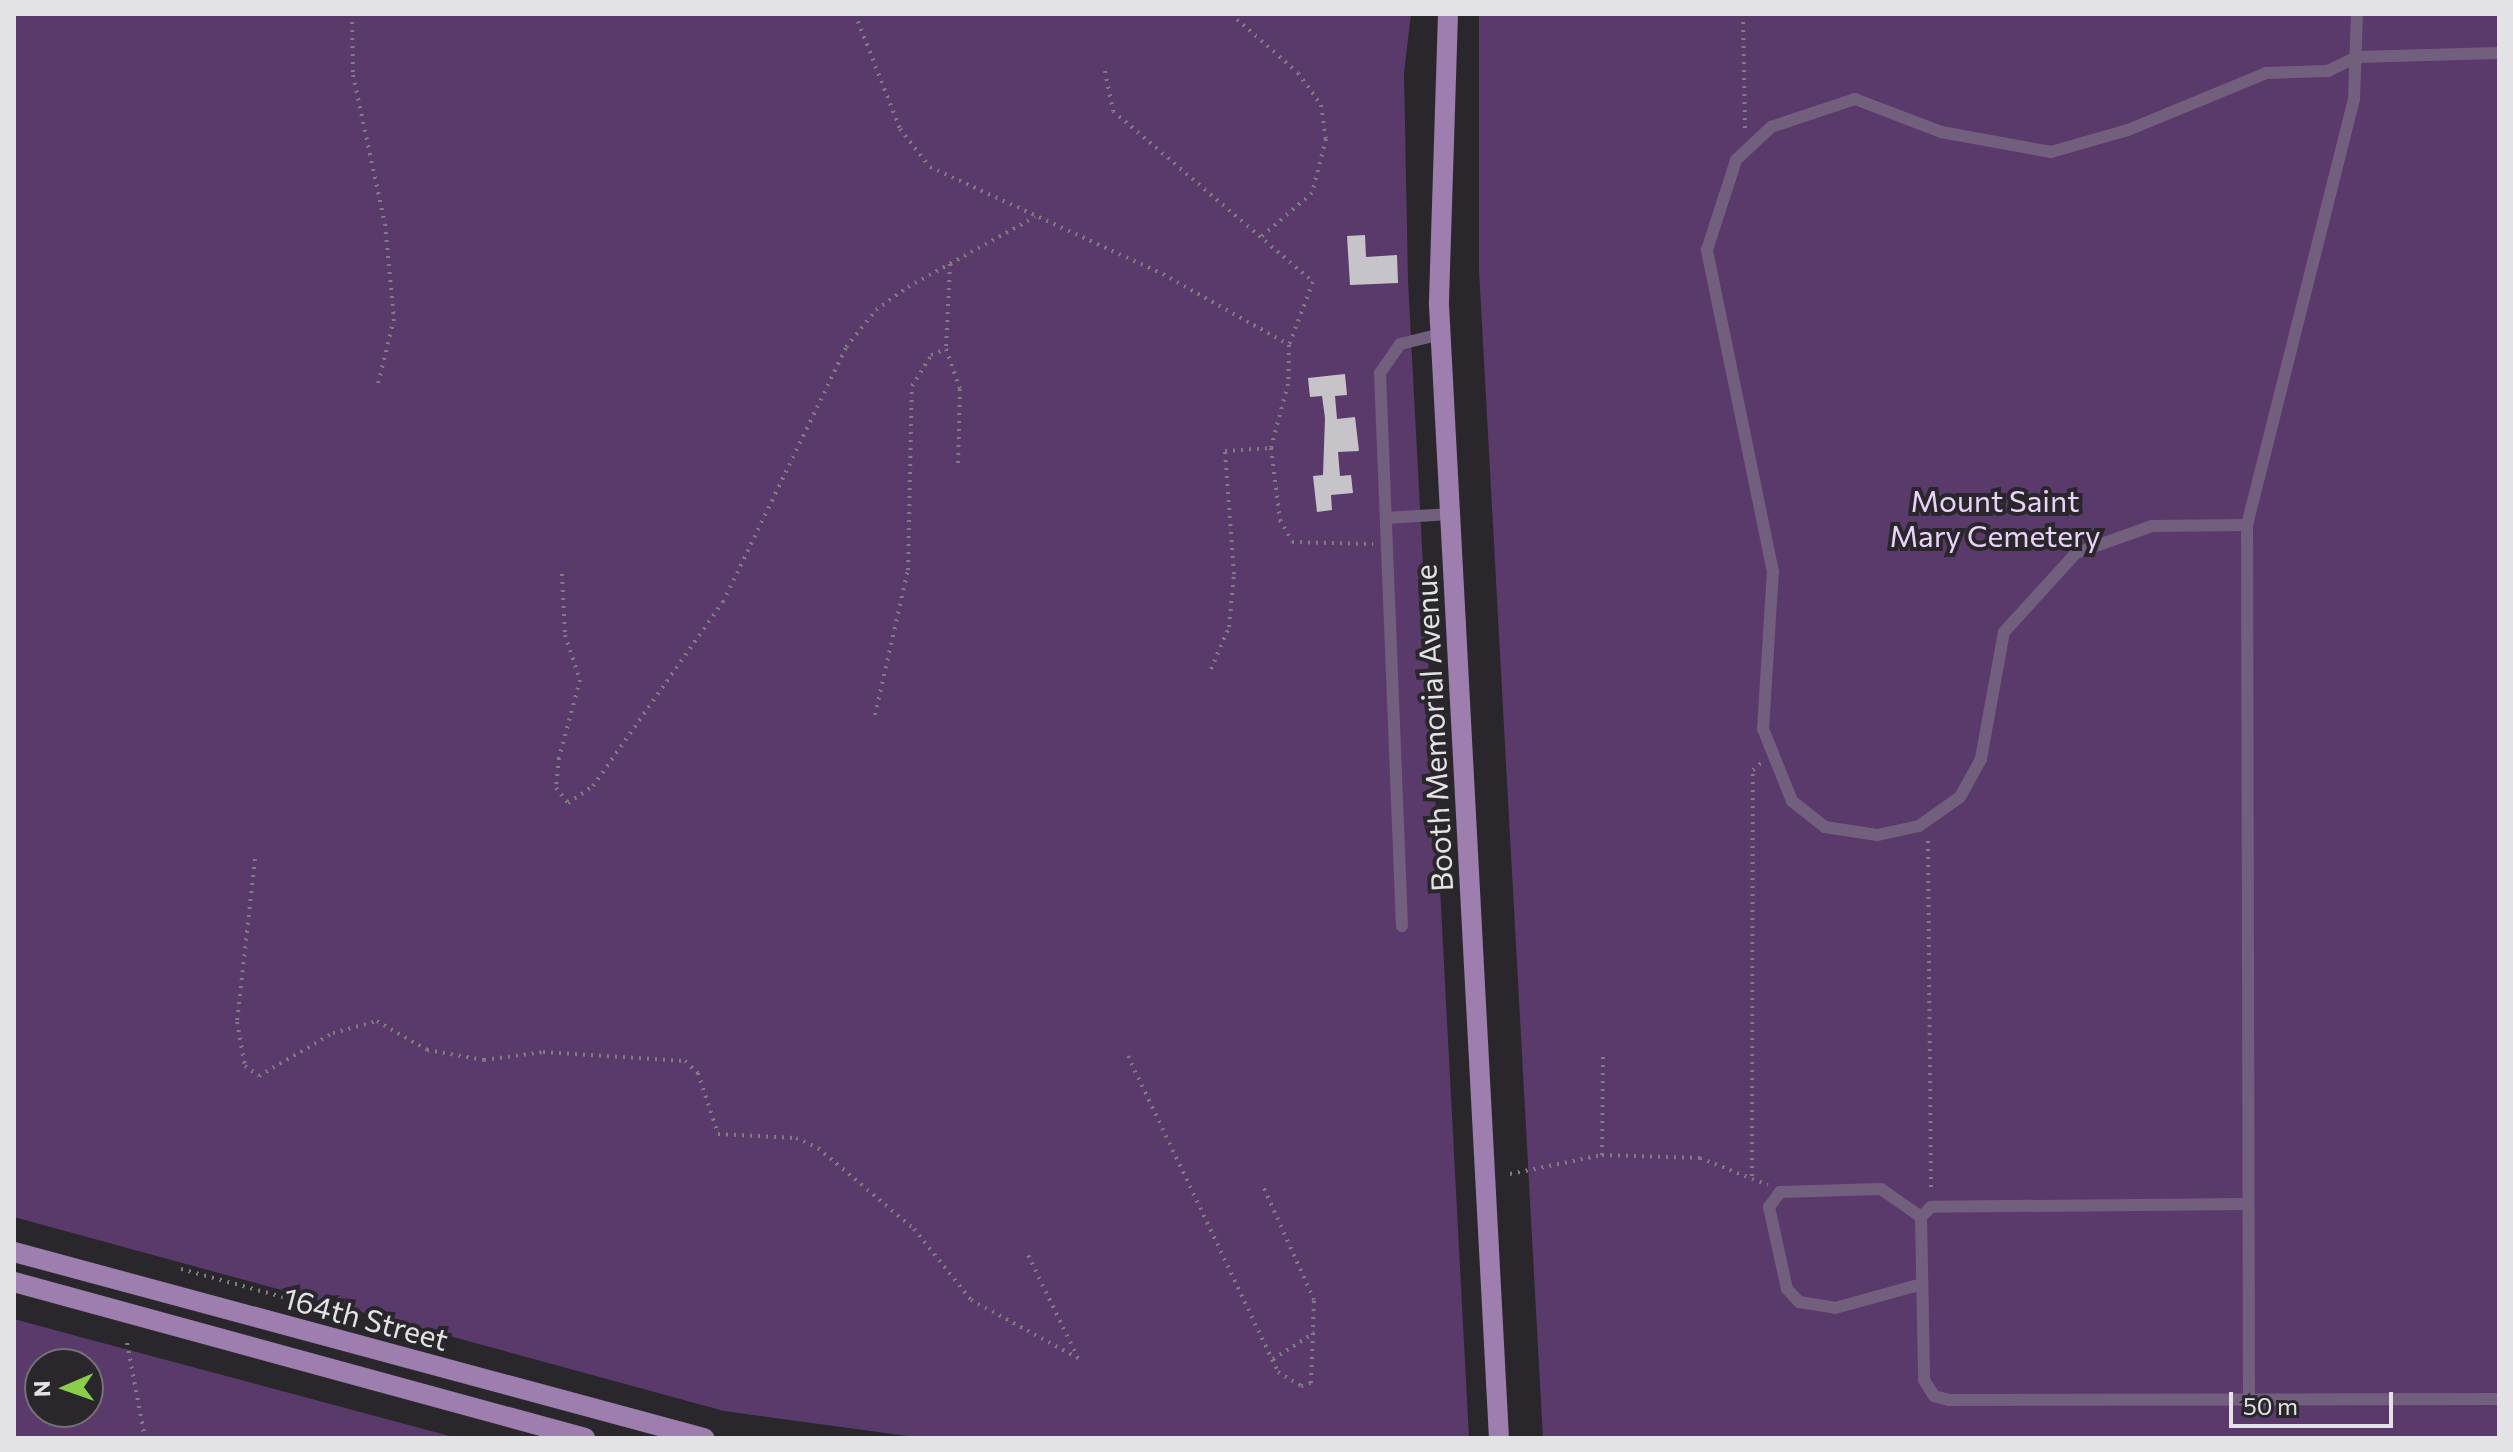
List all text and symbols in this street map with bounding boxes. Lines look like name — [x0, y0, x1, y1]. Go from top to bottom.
park label: Mount Saint Mary Cemetery — [1890, 482, 2100, 552]
street label: Booth Memorial Avenue — [1406, 564, 1460, 892]
street label: 164th Street — [280, 1279, 452, 1357]
north arrow — [24, 1348, 104, 1428]
scale bar — [2233, 1376, 2397, 1426]
text: N — [28, 1380, 55, 1398]
text: 50 m — [2243, 1391, 2298, 1420]

